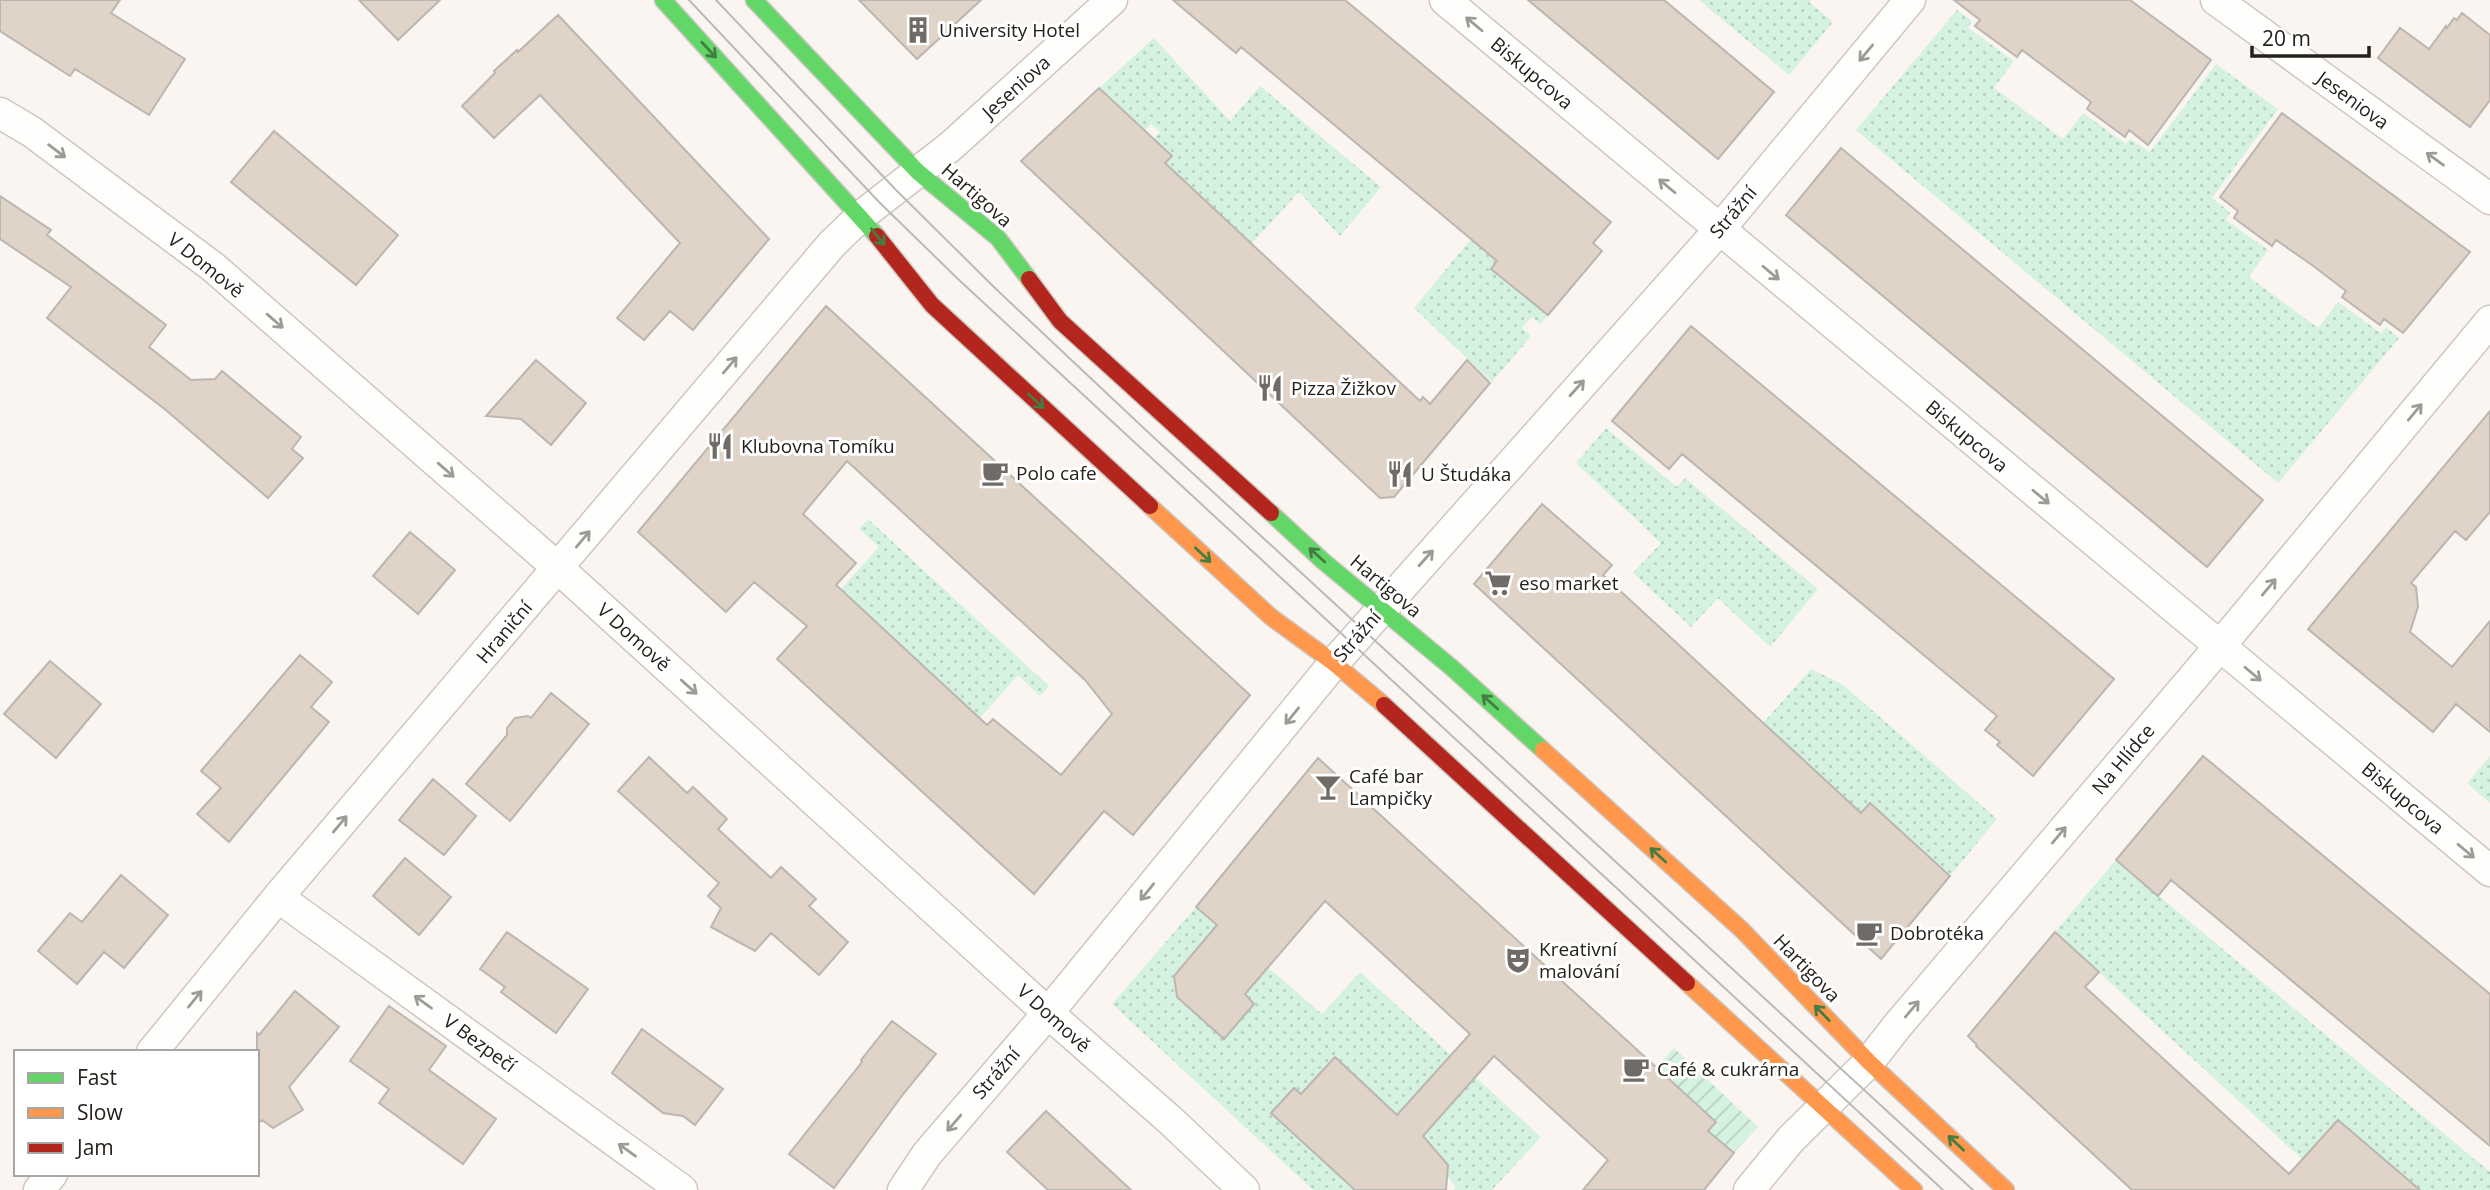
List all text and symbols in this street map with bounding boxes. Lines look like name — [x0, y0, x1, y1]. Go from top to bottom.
scale bar — [2252, 14, 2369, 58]
building icon: University Hotel — [903, 15, 933, 45]
one-way arrow — [1465, 16, 1483, 32]
place label: University Hotel — [939, 17, 1080, 43]
text: 20 m — [2262, 24, 2311, 52]
street label: Biskupcova — [1485, 31, 1579, 115]
one-way arrow — [701, 41, 718, 58]
one-way arrow — [1858, 43, 1874, 61]
street label: Jeseniova — [975, 49, 1056, 126]
street label: Jeseniova — [2310, 64, 2394, 135]
one-way arrow — [47, 143, 66, 158]
one-way arrow — [2426, 152, 2445, 166]
street label: Hartigova — [936, 157, 1018, 233]
one-way arrow — [1658, 178, 1676, 194]
street label: Strážní — [1703, 179, 1763, 244]
street label: V Domově — [163, 226, 249, 304]
one-way arrow — [871, 228, 886, 246]
one-way arrow — [1762, 265, 1780, 281]
one-way arrow — [265, 313, 283, 329]
one-way arrow — [722, 356, 737, 374]
restaurant icon: Pizza Žižkov — [1255, 373, 1285, 403]
place label: Pizza Žižkov — [1291, 375, 1397, 401]
one-way arrow — [1569, 380, 1586, 397]
one-way arrow — [1027, 392, 1044, 409]
street label: Biskupcova — [1920, 394, 2014, 478]
one-way arrow — [2407, 403, 2422, 421]
restaurant icon: Klubovna Tomíku — [705, 431, 735, 461]
place label: Klubovna Tomíku — [741, 433, 895, 459]
cafe icon: Polo cafe — [980, 458, 1010, 488]
restaurant icon: U Študáka — [1385, 459, 1415, 489]
place label: Polo cafe — [1016, 460, 1097, 486]
place label: U Študáka — [1421, 461, 1511, 487]
one-way arrow — [437, 462, 455, 478]
one-way arrow — [2031, 489, 2049, 505]
one-way arrow — [575, 530, 591, 548]
one-way arrow — [1194, 547, 1212, 563]
one-way arrow — [1308, 547, 1326, 563]
street label: Hartigova — [1345, 548, 1427, 624]
one-way arrow — [1418, 549, 1434, 567]
supermarket icon: eso market — [1483, 568, 1513, 598]
place label: eso market — [1519, 570, 1619, 596]
one-way arrow — [2261, 578, 2277, 596]
street label: Hraniční — [470, 594, 539, 669]
street label: V Domově — [592, 597, 676, 677]
street label: Strážní — [1327, 604, 1388, 668]
one-way arrow — [2244, 666, 2262, 682]
one-way arrow — [680, 678, 697, 695]
one-way arrow — [1482, 694, 1499, 711]
one-way arrow — [1284, 707, 1299, 725]
street label: Na Hlídce — [2086, 718, 2160, 800]
street label: Biskupcova — [2356, 756, 2450, 840]
place label: Café bar Lampičky — [1349, 763, 1433, 811]
bar icon: Café bar Lampičky — [1313, 772, 1343, 802]
one-way arrow — [332, 815, 348, 833]
one-way arrow — [2051, 827, 2067, 845]
one-way arrow — [2456, 843, 2474, 859]
one-way arrow — [1650, 847, 1668, 863]
one-way arrow — [1140, 883, 1155, 901]
cafe icon: Dobrotéka — [1854, 918, 1884, 948]
place label: Dobrotéka — [1890, 920, 1984, 946]
street label: Hartigova — [1768, 928, 1846, 1008]
place label: Kreativní malování — [1539, 936, 1621, 984]
theatre icon: Kreativní malování — [1503, 945, 1533, 975]
street label: V Domově — [1012, 978, 1096, 1058]
one-way arrow — [187, 990, 203, 1008]
one-way arrow — [414, 995, 433, 1009]
one-way arrow — [1904, 1000, 1920, 1018]
one-way arrow — [1813, 1005, 1830, 1022]
street label: V Bezpečí — [438, 1008, 523, 1079]
street label: Strážní — [966, 1041, 1027, 1105]
legend — [14, 1050, 259, 1176]
cafe icon: Café & cukrárna — [1621, 1054, 1651, 1084]
place label: Café & cukrárna — [1657, 1056, 1799, 1082]
text: Fast — [77, 1063, 117, 1091]
text: Slow — [77, 1098, 123, 1126]
one-way arrow — [946, 1113, 962, 1131]
text: Jam — [75, 1133, 114, 1161]
one-way arrow — [1948, 1135, 1965, 1152]
one-way arrow — [618, 1143, 637, 1157]

